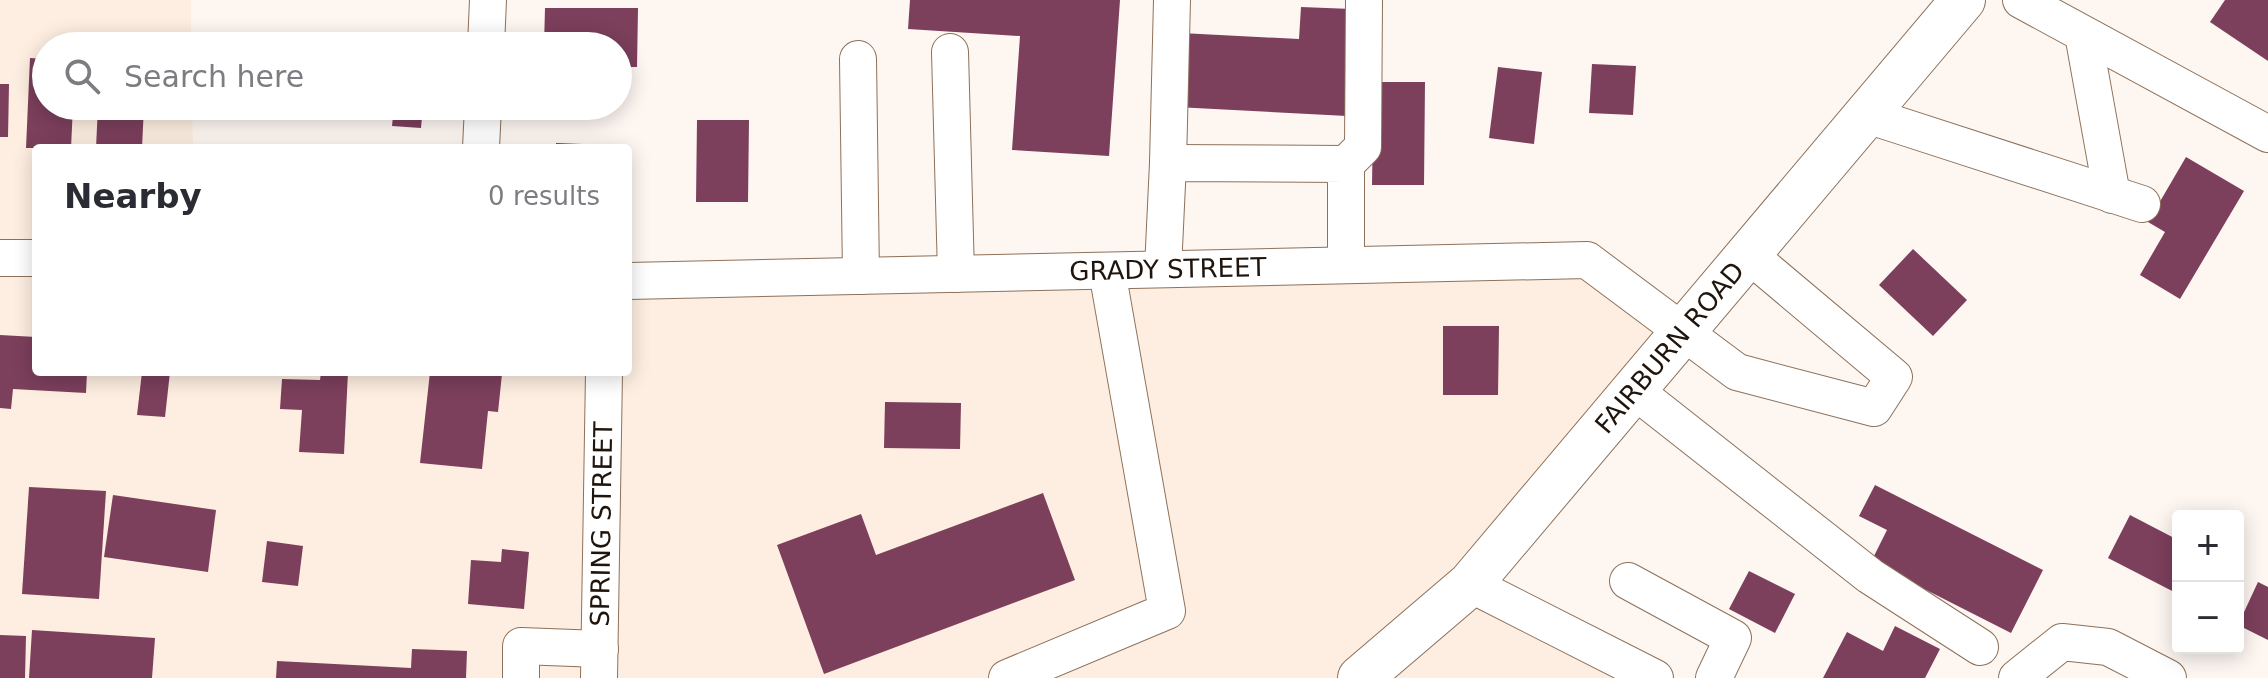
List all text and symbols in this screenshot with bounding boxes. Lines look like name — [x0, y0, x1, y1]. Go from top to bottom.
search box — [32, 32, 632, 120]
icon: search — [60, 54, 104, 98]
text: Search here — [124, 59, 304, 94]
text: Nearby — [64, 176, 202, 216]
text: 0 results — [488, 181, 600, 211]
street label: GRADY STREET — [1069, 252, 1267, 286]
street label: FAIRBURN ROAD — [1589, 256, 1750, 439]
street label: SPRING STREET — [585, 421, 618, 627]
map controls — [2172, 510, 2244, 654]
button: + — [2172, 510, 2244, 582]
button: − — [2172, 582, 2244, 654]

